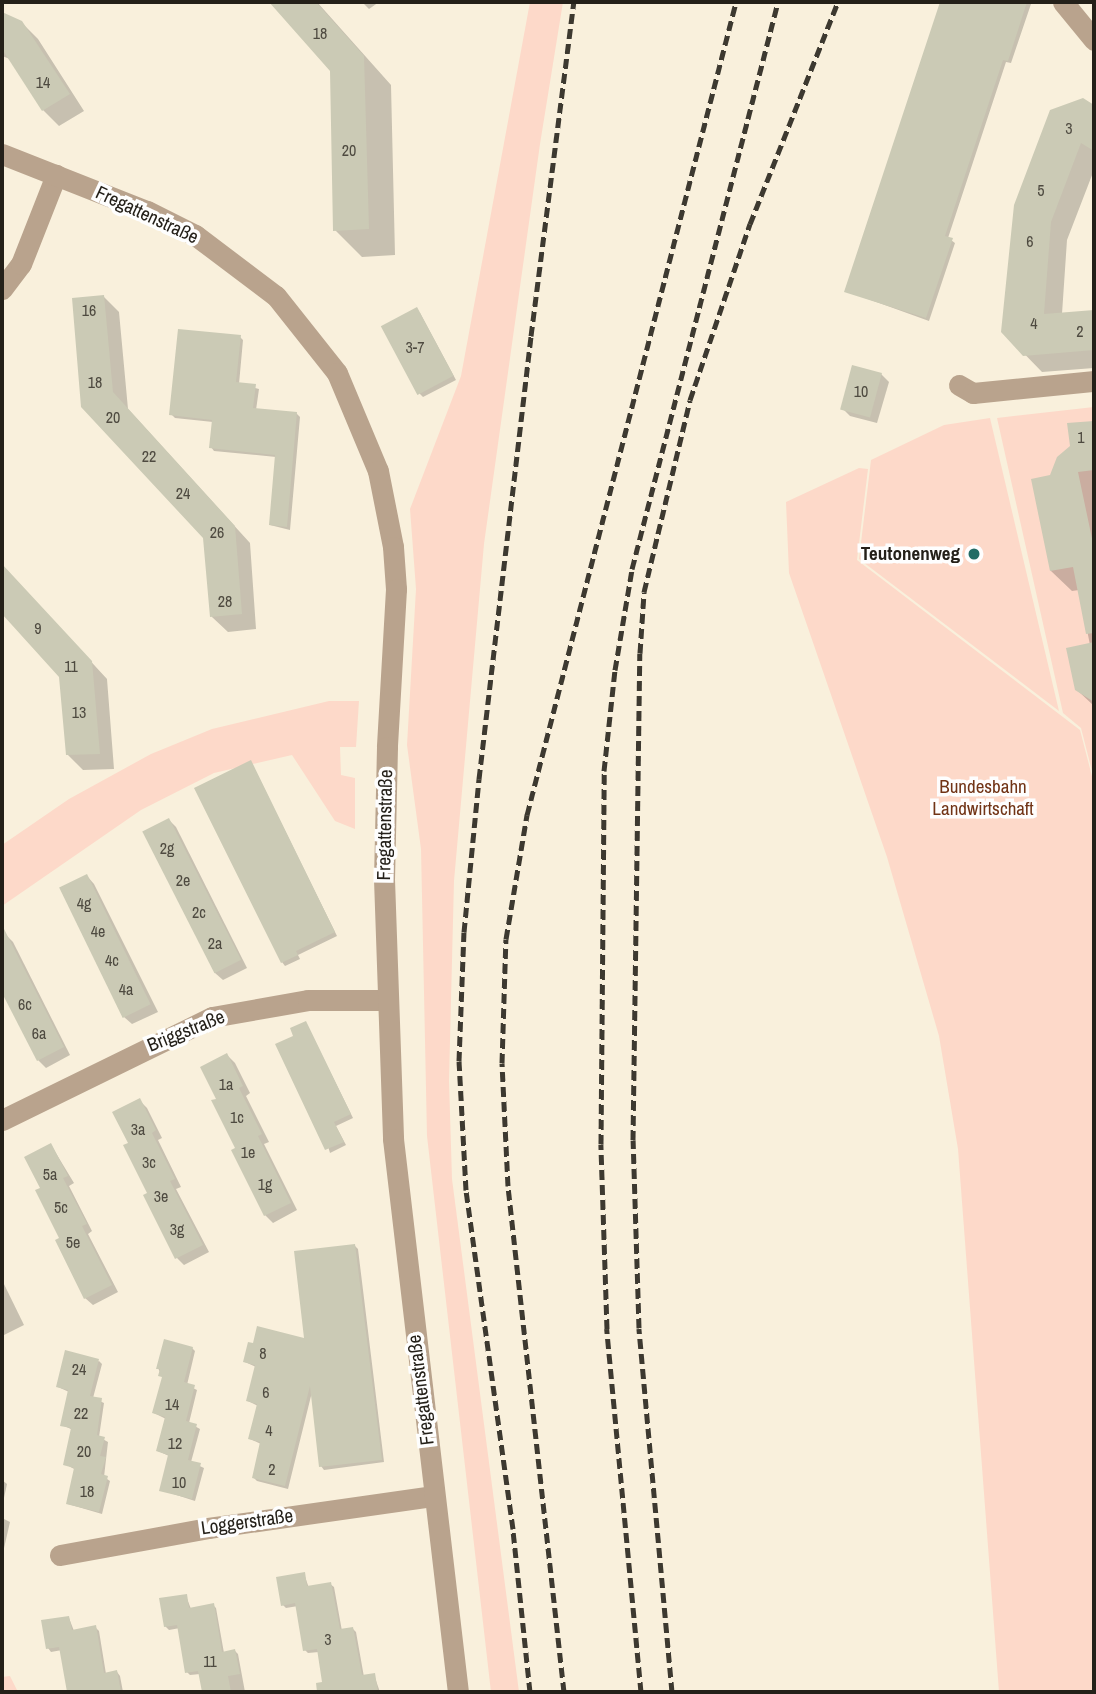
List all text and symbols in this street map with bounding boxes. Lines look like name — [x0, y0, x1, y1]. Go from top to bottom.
house number: 18 — [313, 23, 327, 43]
house number: 14 — [36, 72, 50, 92]
house number: 3 — [1065, 118, 1073, 138]
house number: 20 — [342, 140, 356, 160]
house number: 5 — [1037, 180, 1045, 200]
street label: Fregattenstraße — [92, 181, 202, 249]
house number: 6 — [1026, 231, 1034, 251]
house number: 16 — [82, 300, 96, 320]
house number: 4 — [1030, 313, 1038, 333]
house number: 2 — [1076, 321, 1084, 341]
house number: 3-7 — [406, 337, 424, 357]
house number: 18 — [88, 372, 102, 392]
house number: 10 — [854, 381, 868, 401]
house number: 20 — [106, 407, 120, 427]
house number: 1 — [1077, 427, 1085, 447]
house number: 22 — [142, 446, 156, 466]
house number: 24 — [176, 483, 190, 503]
house number: 26 — [210, 522, 224, 542]
place label: Teutonenweg — [861, 543, 960, 565]
marker: Teutonenweg — [966, 546, 982, 562]
house number: 28 — [218, 591, 232, 611]
house number: 9 — [34, 618, 42, 638]
house number: 11 — [64, 656, 78, 676]
house number: 13 — [72, 702, 86, 722]
street label: Fregattenstraße — [373, 769, 397, 881]
park label: Bundesbahn Landwirtschaft — [932, 776, 1034, 820]
house number: 2g — [160, 838, 174, 858]
house number: 2e — [176, 870, 190, 890]
house number: 4g — [77, 893, 91, 913]
house number: 2c — [192, 902, 206, 922]
house number: 4e — [91, 921, 105, 941]
house number: 2a — [208, 933, 222, 953]
house number: 4c — [105, 950, 119, 970]
house number: 4a — [119, 979, 133, 999]
house number: 6c — [18, 994, 32, 1014]
street label: Briggstraße — [144, 1005, 228, 1057]
house number: 6a — [32, 1023, 46, 1043]
house number: 1a — [219, 1074, 233, 1094]
house number: 1c — [230, 1107, 244, 1127]
house number: 3a — [131, 1119, 145, 1139]
house number: 1e — [241, 1142, 255, 1162]
house number: 3c — [142, 1152, 156, 1172]
house number: 5a — [43, 1164, 57, 1184]
house number: 1g — [258, 1174, 272, 1194]
house number: 3e — [154, 1186, 168, 1206]
house number: 5c — [54, 1197, 68, 1217]
house number: 3g — [170, 1219, 184, 1239]
house number: 5e — [66, 1232, 80, 1252]
street label: Fregattenstraße — [403, 1334, 439, 1446]
house number: 8 — [259, 1343, 267, 1363]
house number: 24 — [72, 1359, 86, 1379]
house number: 6 — [262, 1382, 270, 1402]
house number: 14 — [165, 1394, 179, 1414]
house number: 22 — [74, 1403, 88, 1423]
house number: 4 — [265, 1420, 273, 1440]
house number: 12 — [168, 1433, 182, 1453]
house number: 20 — [77, 1441, 91, 1461]
house number: 2 — [268, 1459, 276, 1479]
house number: 10 — [172, 1472, 186, 1492]
house number: 18 — [80, 1481, 94, 1501]
street label: Loggerstraße — [200, 1504, 294, 1540]
house number: 3 — [324, 1629, 332, 1649]
house number: 11 — [203, 1651, 217, 1671]

